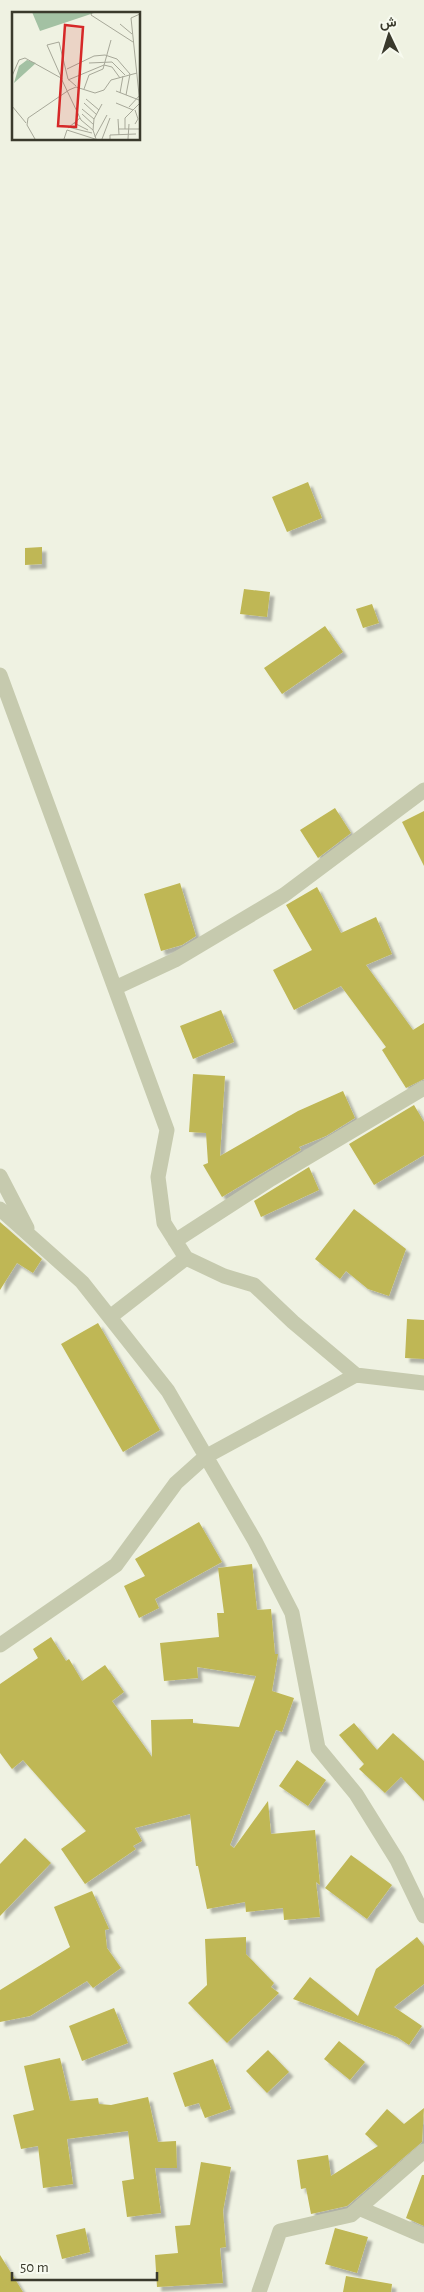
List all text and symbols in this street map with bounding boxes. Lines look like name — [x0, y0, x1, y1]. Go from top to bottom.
north arrow — [364, 10, 414, 60]
inset map — [12, 12, 140, 140]
text: ش — [379, 15, 397, 32]
scale bar — [12, 2250, 158, 2282]
text: 50 m — [20, 2260, 49, 2275]

